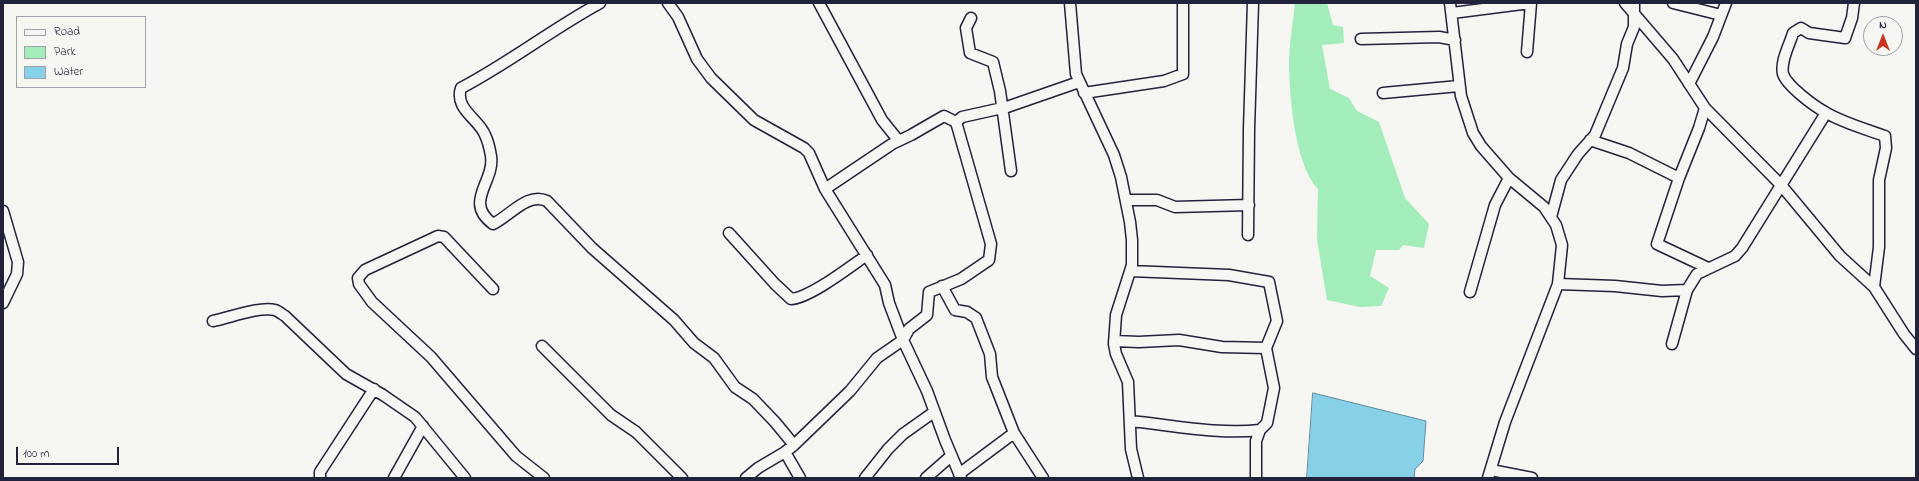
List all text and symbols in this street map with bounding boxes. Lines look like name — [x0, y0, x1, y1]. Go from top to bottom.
legend — [16, 16, 146, 88]
north arrow — [1863, 16, 1903, 56]
text: N — [1879, 17, 1887, 33]
text: Road — [54, 23, 80, 41]
text: Park — [54, 43, 76, 61]
text: Water — [54, 63, 83, 81]
scale bar — [18, 439, 121, 465]
text: 100 m — [23, 445, 50, 463]

